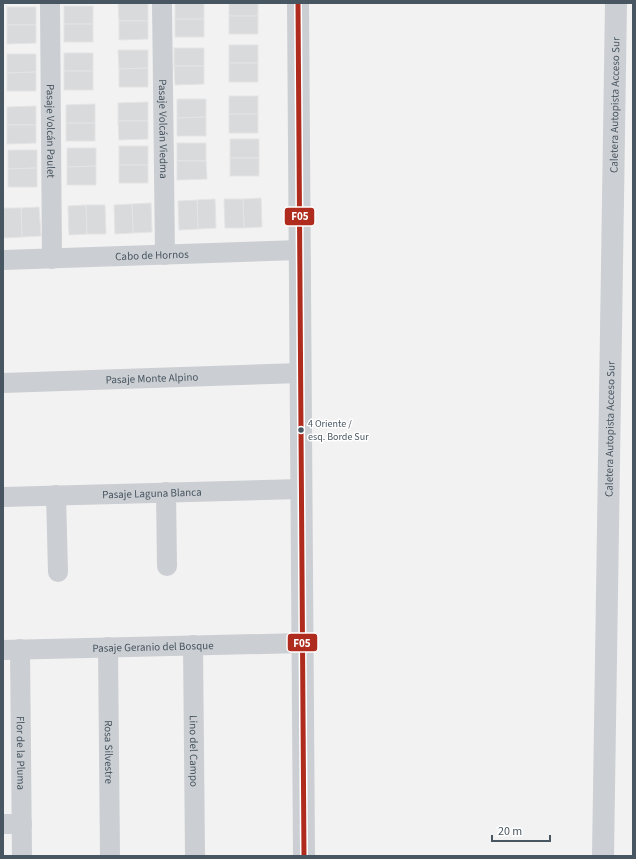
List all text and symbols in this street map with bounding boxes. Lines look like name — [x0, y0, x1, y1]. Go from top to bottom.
street label: Caletera Autopista Acceso Sur — [606, 37, 623, 173]
street label: Pasaje Volcán Viedma — [155, 79, 172, 179]
street label: Pasaje Volcán Paulet — [43, 84, 59, 178]
line badge: F05 — [284, 207, 315, 226]
text: F05 — [291, 209, 309, 224]
street label: Cabo de Hornos — [115, 246, 189, 264]
street label: Caletera Autopista Acceso Sur — [601, 361, 618, 497]
street label: Pasaje Monte Alpino — [105, 369, 199, 387]
place label: 4 Oriente / esq. Borde Sur — [308, 417, 369, 444]
marker: 4 Oriente / esq. Borde Sur — [296, 425, 306, 435]
street label: Pasaje Laguna Blanca — [102, 484, 202, 502]
line badge: F05 — [287, 633, 318, 652]
text: F05 — [293, 636, 311, 651]
street label: Pasaje Geranio del Bosque — [92, 638, 214, 655]
street label: Lino del Campo — [186, 715, 202, 787]
street label: Flor de la Pluma — [13, 716, 29, 790]
street label: Rosa Silvestre — [101, 720, 117, 784]
scale bar — [492, 817, 550, 843]
text: 20 m — [498, 823, 522, 840]

